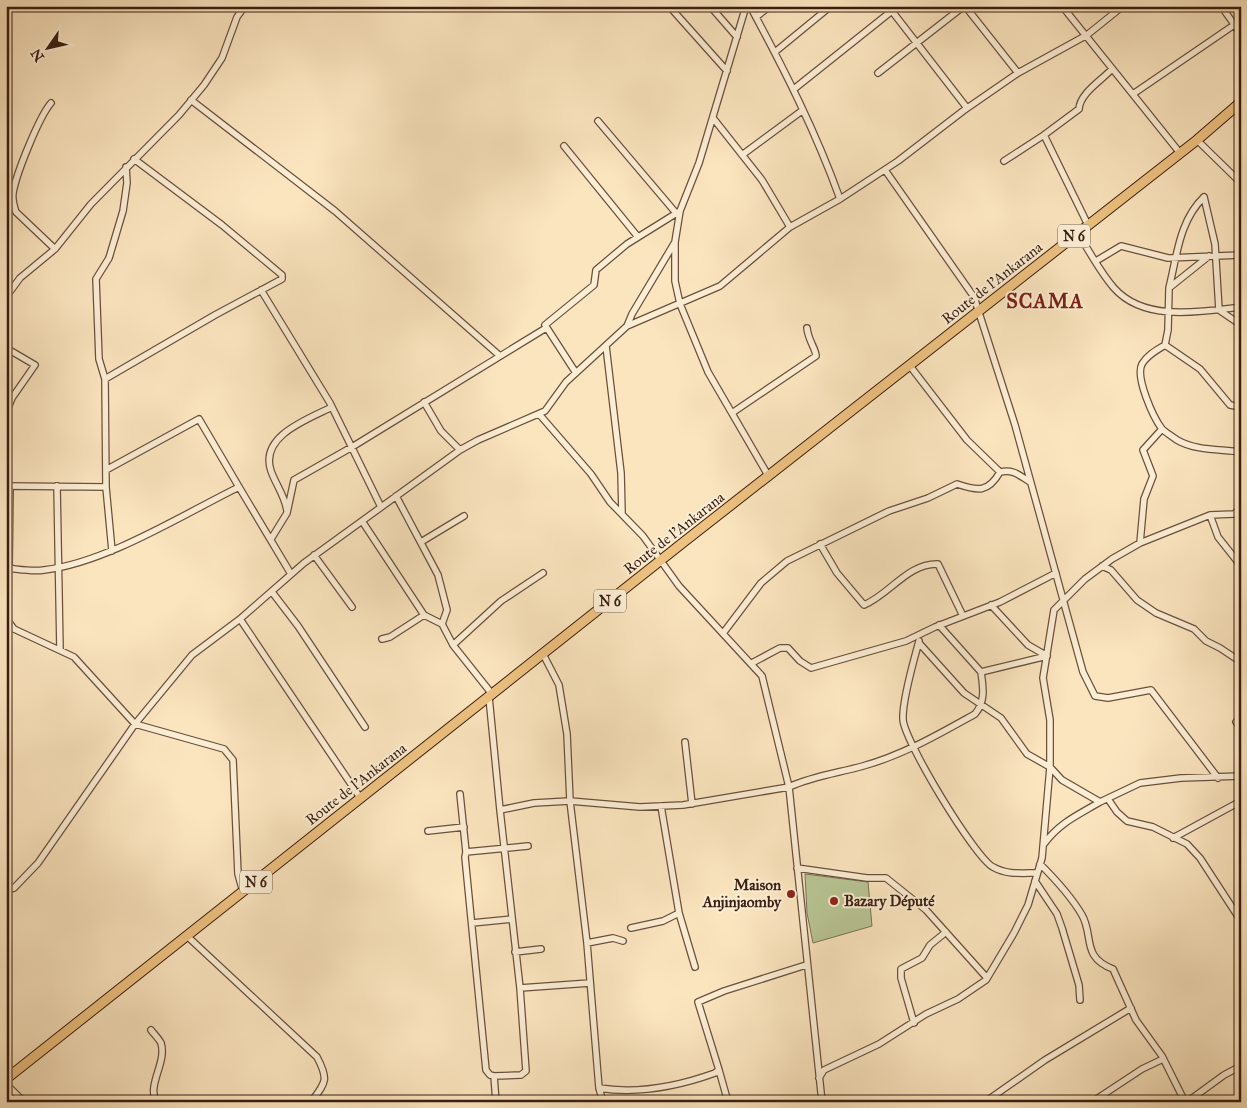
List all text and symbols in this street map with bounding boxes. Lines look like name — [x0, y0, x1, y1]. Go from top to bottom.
north arrow — [22, 22, 72, 72]
text: N — [27, 45, 48, 65]
road number: N 6 — [1058, 225, 1090, 248]
street label: Route de l'Ankarana — [938, 238, 1047, 328]
district label: SCAMA — [1006, 289, 1084, 313]
street label: Route de l'Ankarana — [620, 488, 729, 578]
road number: N 6 — [594, 590, 626, 612]
street label: Route de l'Ankarana — [302, 739, 411, 829]
road number: N 6 — [240, 870, 272, 894]
place label: Maison Anjinjaomby — [702, 876, 782, 912]
marker: Maison Anjinjaomby — [785, 888, 797, 900]
place label: Bazary Député — [844, 892, 935, 911]
marker: Bazary Député — [828, 895, 840, 907]

